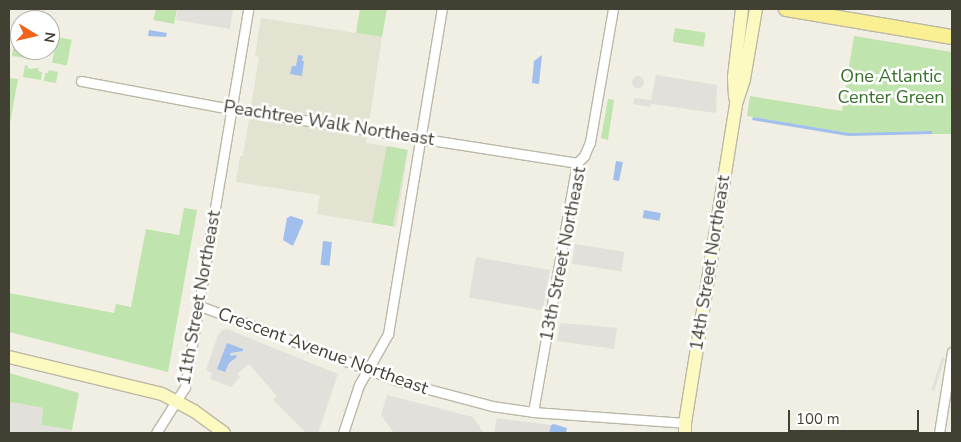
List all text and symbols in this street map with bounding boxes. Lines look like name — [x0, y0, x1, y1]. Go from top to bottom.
north arrow — [10, 10, 60, 60]
text: N — [39, 31, 60, 44]
park label: One Atlantic Center Green — [838, 66, 944, 108]
street label: Peachtree Walk Northeast — [222, 96, 436, 150]
street label: 13th Street Northeast — [535, 165, 591, 343]
street label: 14th Street Northeast — [685, 174, 735, 352]
street label: 11th Street Northeast — [173, 209, 225, 387]
street label: Crescent Avenue Northeast — [215, 303, 431, 399]
scale bar — [791, 400, 922, 432]
text: 100 m — [796, 409, 840, 429]

